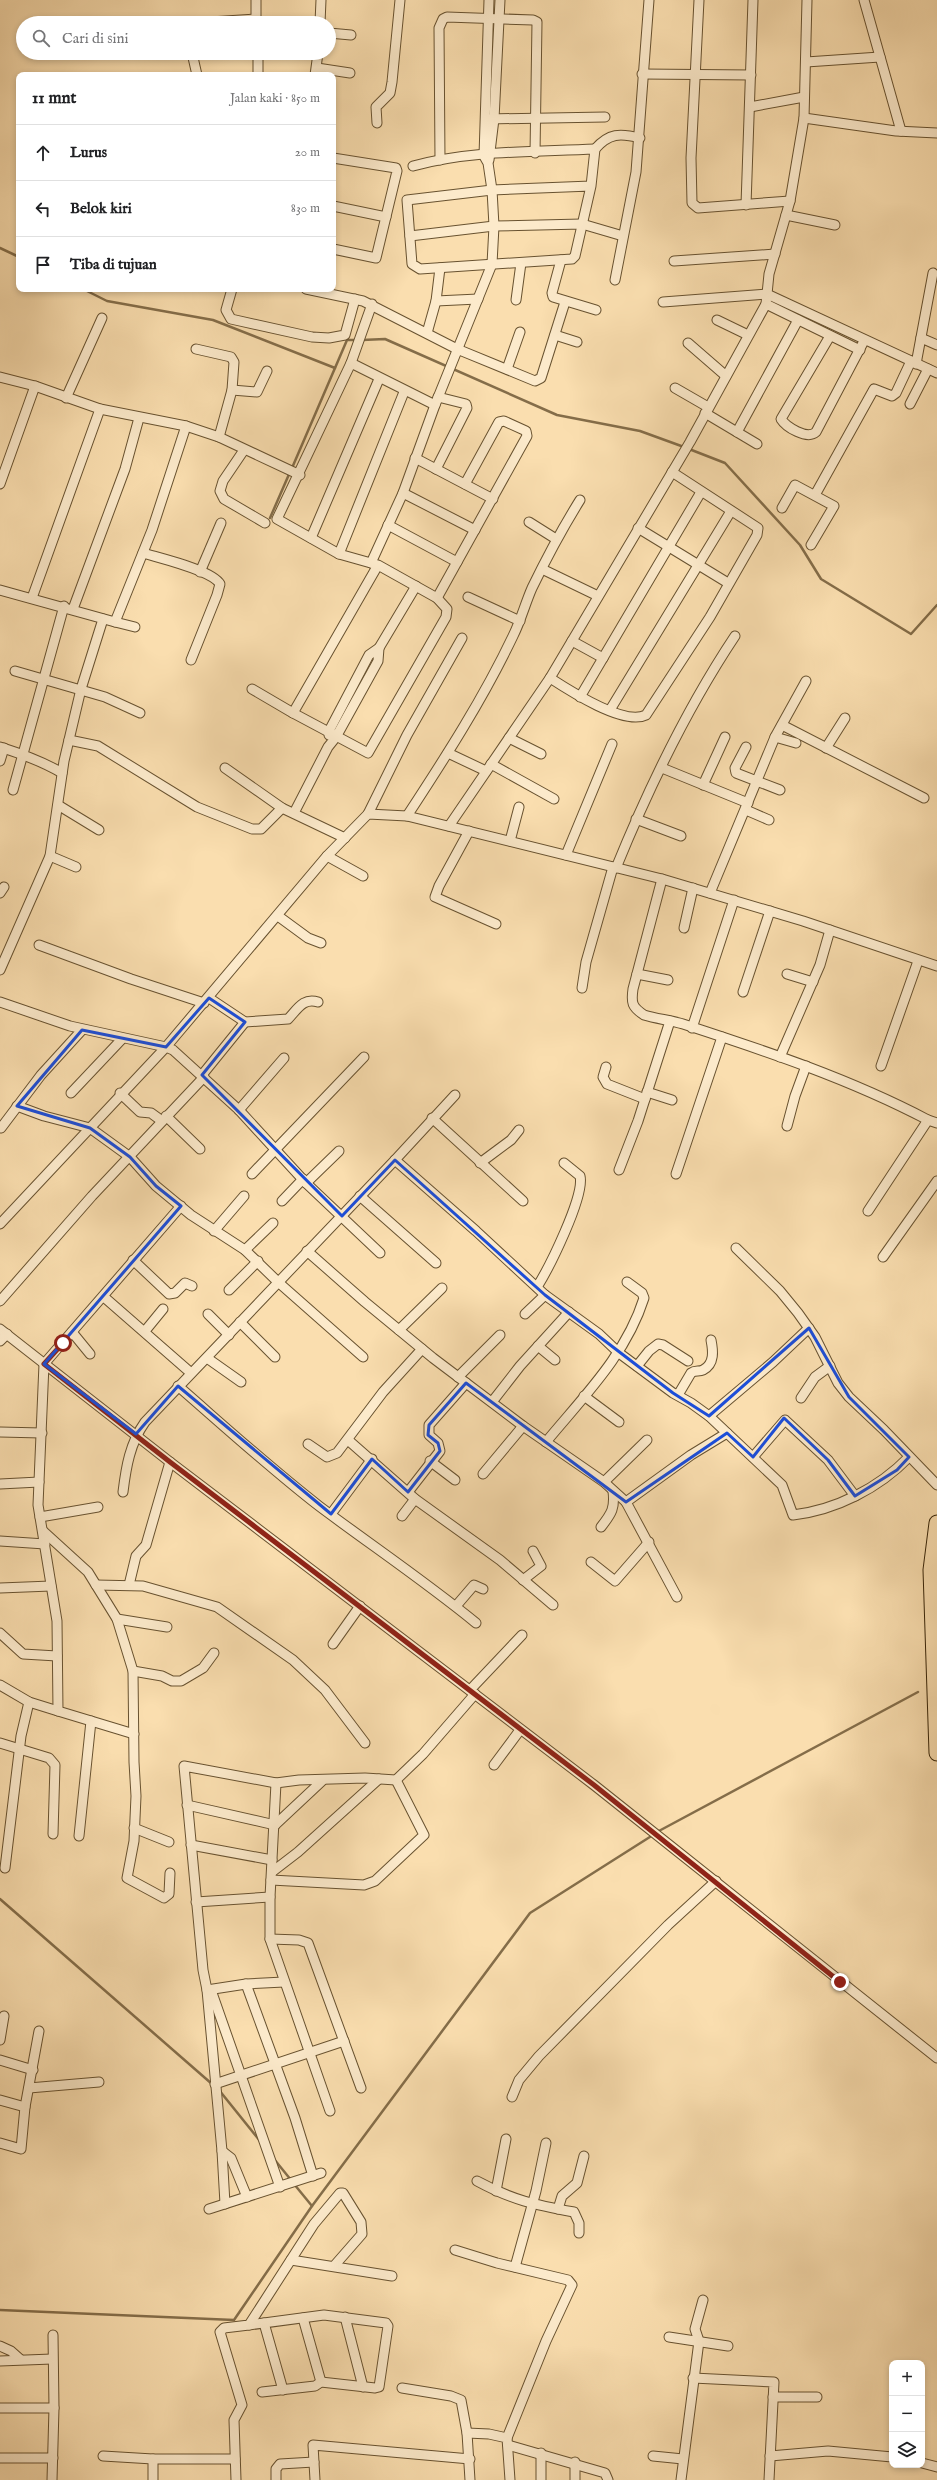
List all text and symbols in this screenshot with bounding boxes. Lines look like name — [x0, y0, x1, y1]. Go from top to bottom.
search box — [16, 16, 336, 60]
icon: search — [30, 27, 52, 49]
text: Cari di sini — [62, 29, 129, 48]
text: 11 mnt — [32, 88, 76, 109]
text: Jalan kaki · 850 m — [230, 90, 320, 107]
icon: ahead — [32, 142, 54, 164]
text: Lurus — [70, 143, 107, 162]
text: 20 m — [295, 144, 320, 161]
icon: left — [32, 198, 54, 220]
text: Belok kiri — [70, 199, 132, 218]
text: 830 m — [291, 200, 320, 217]
icon: arrive — [32, 254, 54, 276]
text: Tiba di tujuan — [70, 255, 157, 274]
route start — [54, 1334, 72, 1352]
route end — [831, 1973, 849, 1991]
map controls — [889, 2360, 925, 2468]
button: + — [889, 2360, 925, 2396]
button: − — [889, 2396, 925, 2432]
button: layers — [889, 2432, 925, 2468]

